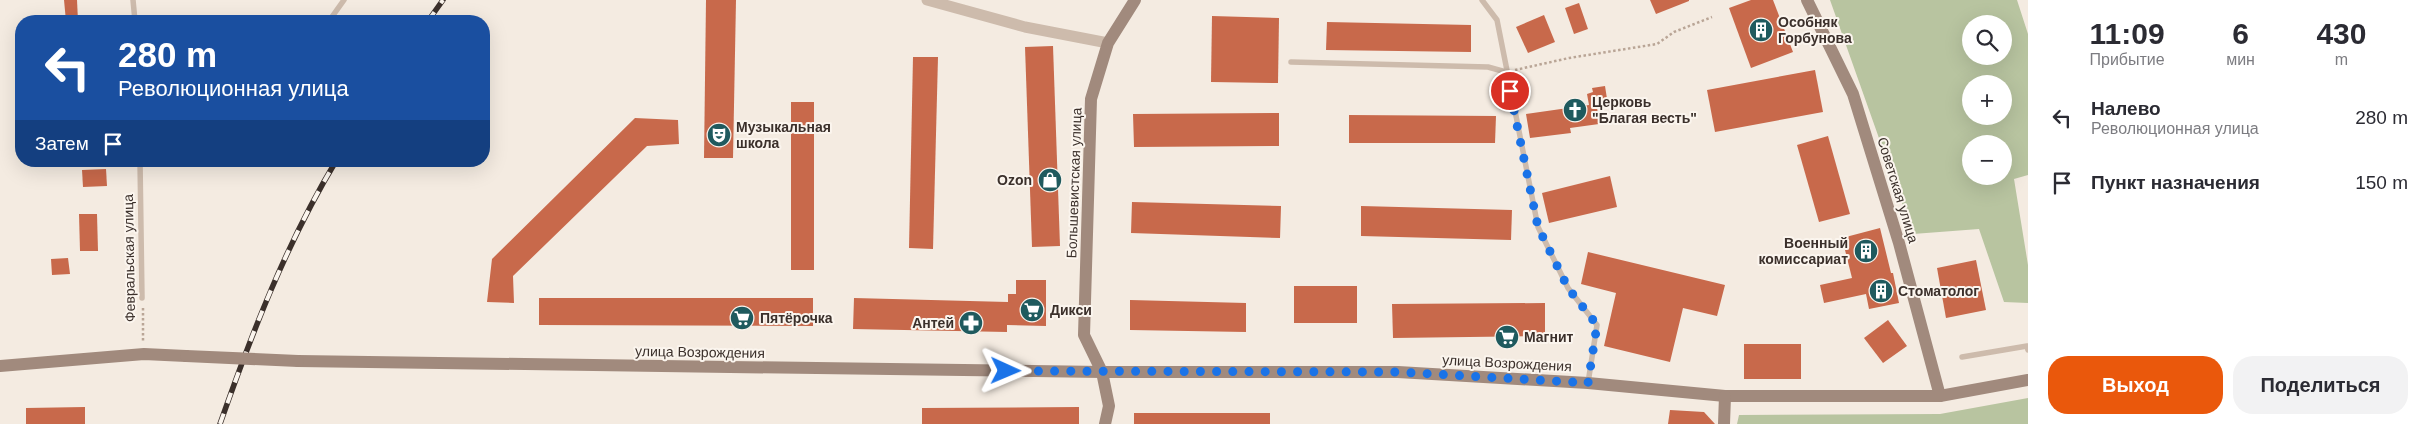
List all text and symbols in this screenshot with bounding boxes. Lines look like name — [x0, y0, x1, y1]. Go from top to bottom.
place label: Особняк Горбунова — [1778, 14, 1852, 46]
map controls — [1962, 15, 2012, 185]
button: search — [1962, 15, 2012, 65]
building icon: Особняк Горбунова — [1748, 17, 1774, 43]
text: 11:09 — [2090, 17, 2165, 50]
text: 6 — [2232, 17, 2249, 50]
text: 430 — [2316, 17, 2366, 50]
icon: left — [35, 35, 100, 100]
text: 280 m — [118, 35, 217, 74]
text: Прибытие — [2089, 51, 2165, 68]
text: мин — [2226, 51, 2255, 68]
text: m — [2335, 51, 2348, 68]
pin — [1489, 70, 1531, 112]
button: + — [1962, 75, 2012, 125]
text: Революционная улица — [118, 76, 349, 101]
icon: arrive — [1496, 77, 1524, 105]
place label: Церковь "Благая весть" — [1592, 94, 1697, 126]
church icon: Церковь "Благая весть" — [1562, 97, 1588, 123]
text: Налево — [2091, 98, 2161, 119]
icon: left — [2048, 104, 2076, 132]
street label: Большевистская улица — [1063, 107, 1085, 259]
text: 280 m — [2355, 107, 2408, 128]
place label: Музыкальная школа — [736, 119, 831, 151]
text: Революционная улица — [2091, 120, 2259, 137]
theatre icon: Музыкальная школа — [706, 122, 732, 148]
icon: arrive — [99, 130, 127, 158]
text: Затем — [35, 133, 89, 154]
street label: Советская улица — [1874, 135, 1922, 245]
button: − — [1962, 135, 2012, 185]
shop icon: Ozon — [1037, 167, 1063, 193]
icon: arrive — [2048, 169, 2076, 197]
place label: Ozon — [997, 172, 1032, 188]
text: Пункт назначения — [2091, 172, 2260, 193]
text: 150 m — [2355, 172, 2408, 193]
street label: Февральская улица — [120, 194, 138, 322]
place label: Военный комиссариат — [1759, 235, 1848, 267]
building icon: Военный комиссариат — [1853, 238, 1879, 264]
building icon: Стоматолог — [1868, 278, 1894, 304]
place label: Стоматолог — [1898, 283, 1979, 299]
supermarket icon: Дикси — [1019, 297, 1045, 323]
place label: Дикси — [1050, 302, 1092, 318]
supermarket icon: Пятёрочка — [729, 305, 755, 331]
place label: Пятёрочка — [760, 310, 833, 326]
pharmacy icon: Антей — [958, 310, 984, 336]
place label: Антей — [912, 315, 954, 331]
supermarket icon: Магнит — [1494, 324, 1520, 350]
place label: Магнит — [1524, 329, 1574, 345]
street label: улица Возрождения — [635, 343, 765, 361]
position arrow — [979, 344, 1031, 396]
street label: улица Возрождения — [1442, 352, 1572, 374]
button: Выход — [2048, 356, 2223, 414]
button: Поделиться — [2233, 356, 2408, 414]

